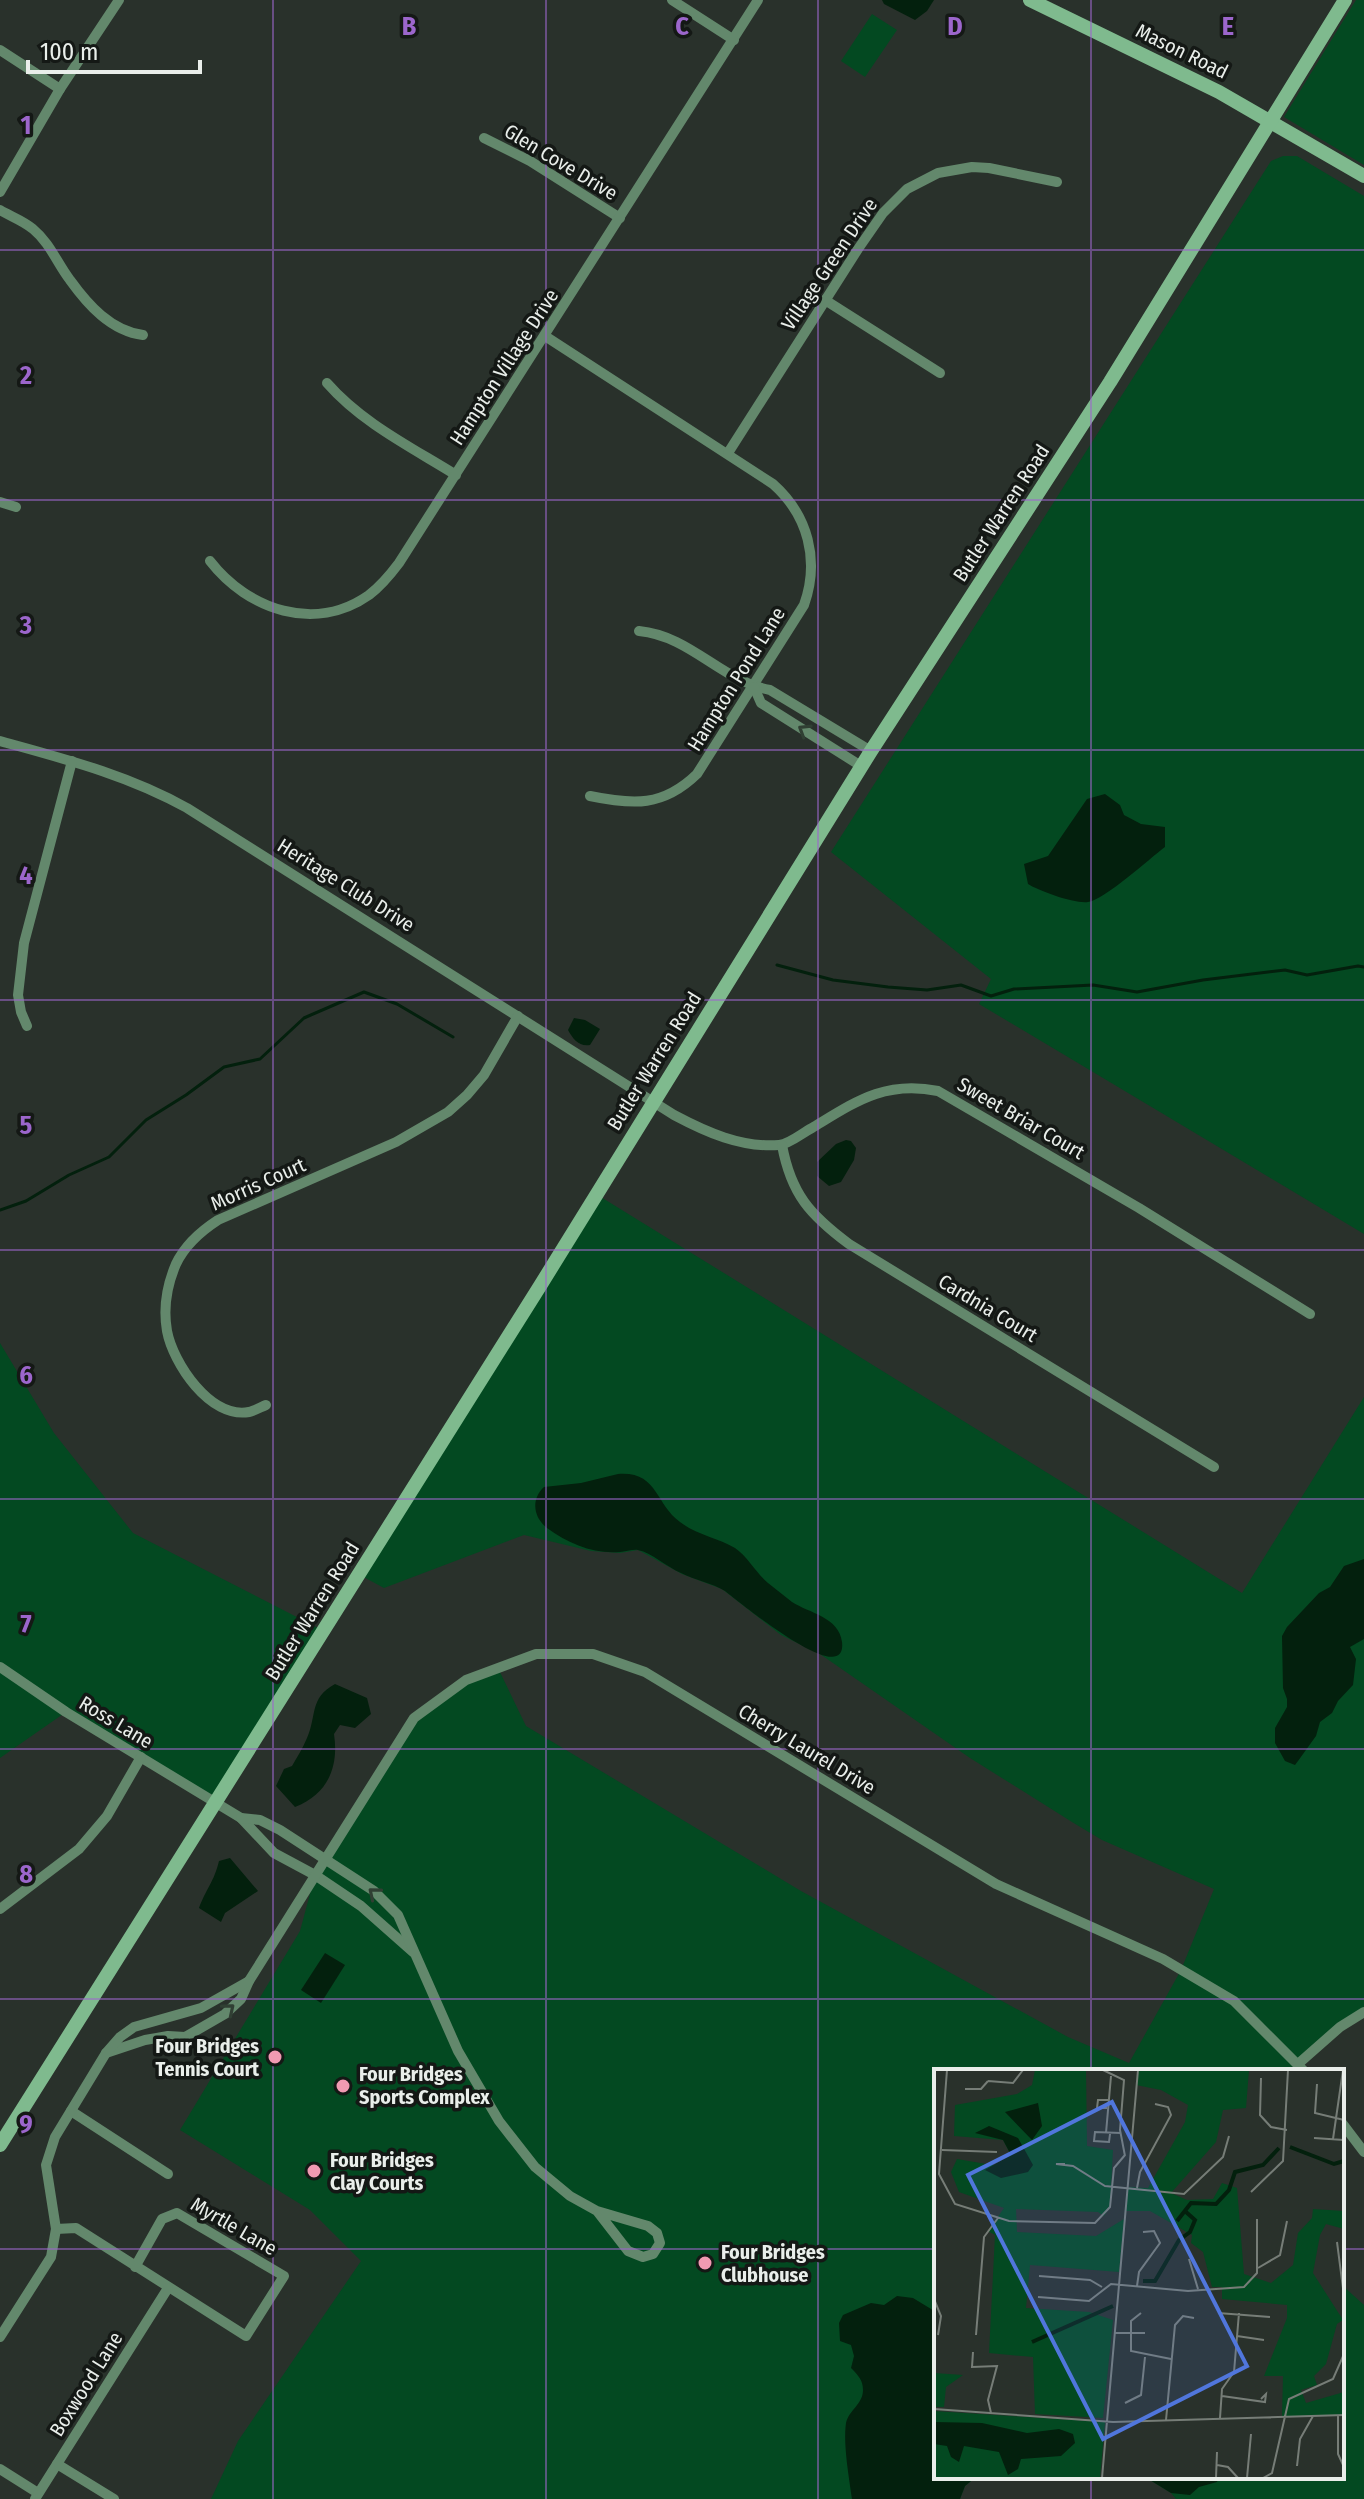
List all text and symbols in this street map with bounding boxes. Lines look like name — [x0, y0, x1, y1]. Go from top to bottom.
text: B — [402, 11, 417, 42]
text: C — [675, 11, 689, 42]
text: D — [947, 11, 963, 42]
text: E — [1222, 11, 1234, 42]
street label: Mason Road — [1132, 18, 1232, 84]
scale bar — [28, 24, 200, 74]
text: 100 m — [40, 38, 98, 66]
text: 1 — [21, 110, 32, 141]
street label: Glen Cove Drive — [500, 119, 622, 205]
street label: Village Green Drive — [776, 193, 882, 335]
street label: Hampton Village Drive — [445, 284, 563, 450]
text: 2 — [19, 360, 32, 391]
street label: Butler Warren Road — [948, 440, 1054, 586]
street label: Hampton Pond Lane — [682, 603, 790, 755]
text: 3 — [19, 610, 32, 641]
one-way arrow — [798, 724, 813, 740]
street label: Heritage Club Drive — [273, 833, 419, 937]
text: 4 — [19, 860, 33, 891]
street label: Butler Warren Road — [602, 987, 706, 1135]
street label: Sweet Briar Court — [953, 1072, 1089, 1164]
text: 5 — [20, 1110, 33, 1141]
street label: Morris Court — [207, 1152, 310, 1216]
street label: Cardnia Court — [934, 1269, 1042, 1347]
text: 6 — [19, 1360, 33, 1391]
street label: Butler Warren Road — [260, 1537, 364, 1685]
text: 7 — [20, 1609, 32, 1640]
street label: Ross Lane — [75, 1691, 157, 1753]
street label: Cherry Laurel Drive — [734, 1699, 880, 1799]
text: 8 — [19, 1859, 33, 1890]
one-way arrow — [369, 1888, 384, 1903]
one-way arrow — [220, 2004, 234, 2019]
place label: Four Bridges Tennis Court — [155, 2034, 260, 2081]
marker: Four Bridges Tennis Court — [266, 2048, 284, 2066]
place label: Four Bridges Sports Complex — [359, 2062, 490, 2109]
inset map — [934, 2069, 1344, 2479]
marker: Four Bridges Sports Complex — [334, 2077, 352, 2095]
text: 9 — [19, 2109, 33, 2140]
place label: Four Bridges Clay Courts — [330, 2148, 434, 2195]
marker: Four Bridges Clay Courts — [305, 2162, 323, 2180]
street label: Myrtle Lane — [187, 2192, 281, 2260]
place label: Four Bridges Clubhouse — [721, 2240, 825, 2287]
marker: Four Bridges Clubhouse — [696, 2254, 714, 2272]
street label: Boxwood Lane — [44, 2327, 128, 2441]

